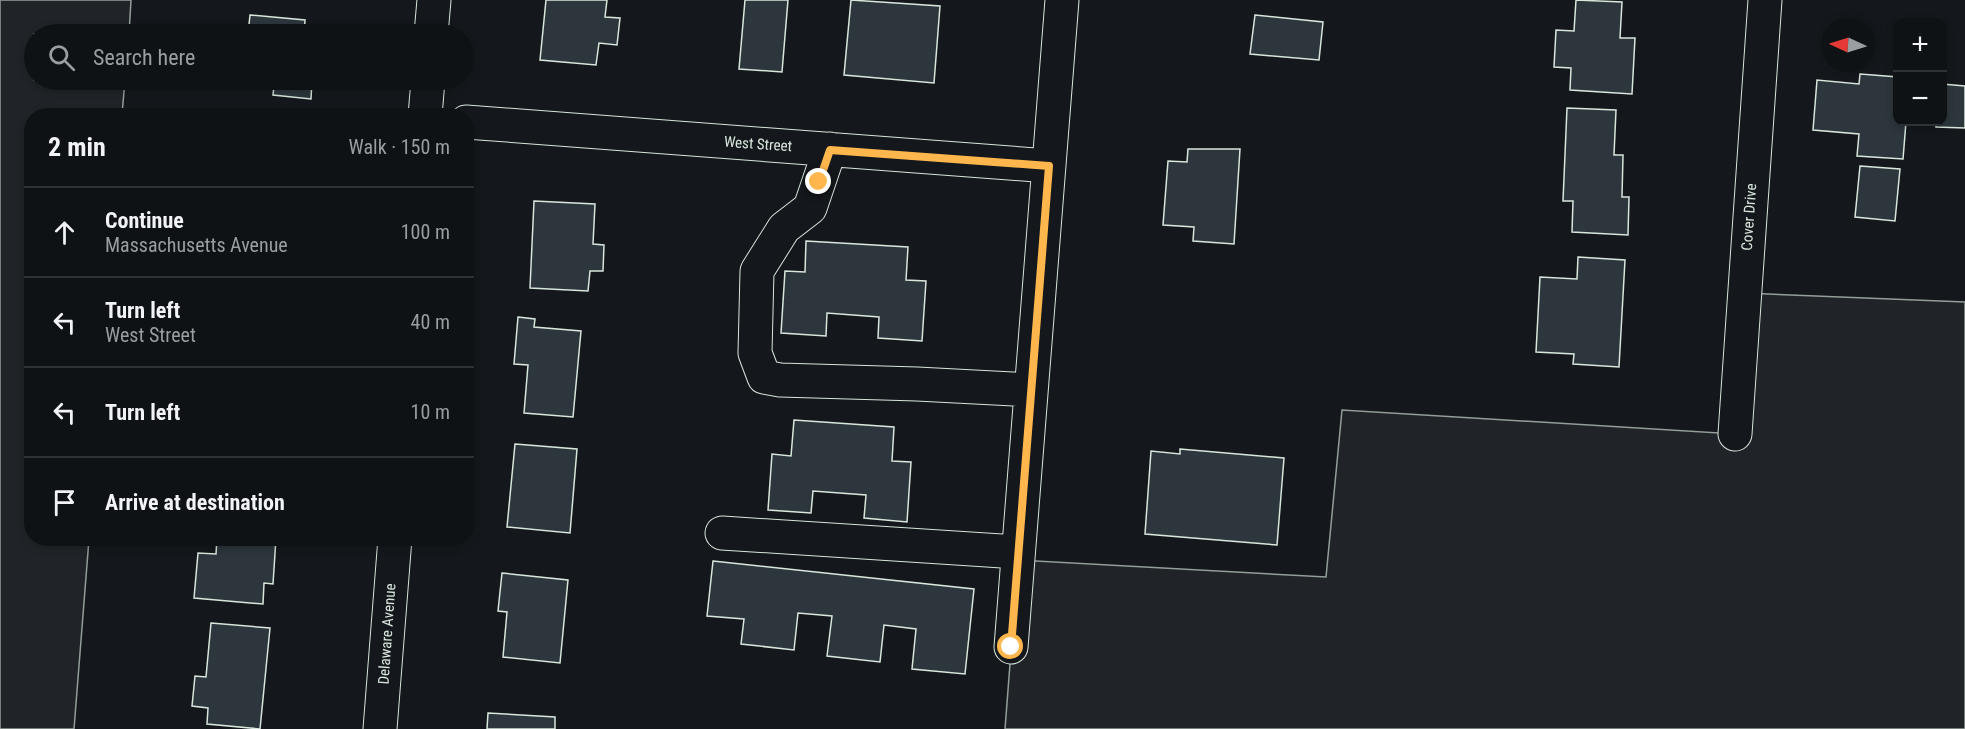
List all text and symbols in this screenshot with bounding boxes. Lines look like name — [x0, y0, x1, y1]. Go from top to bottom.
north arrow — [1821, 18, 1875, 72]
map controls — [1893, 18, 1947, 126]
button: + — [1893, 18, 1947, 72]
search box — [24, 24, 474, 90]
icon: search — [45, 41, 78, 74]
text: Search here — [93, 45, 195, 70]
button: − — [1893, 72, 1947, 126]
text: 2 min — [48, 132, 106, 162]
street label: West Street — [723, 133, 793, 155]
text: Walk · 150 m — [349, 135, 450, 159]
route end — [805, 168, 831, 194]
street label: Cover Drive — [1738, 183, 1760, 251]
text: Continue — [105, 208, 184, 233]
icon: ahead — [48, 216, 81, 249]
text: 100 m — [401, 220, 450, 244]
text: Massachusetts Avenue — [105, 233, 288, 257]
text: Turn left — [105, 298, 180, 323]
icon: left — [48, 306, 81, 339]
text: 40 m — [411, 310, 450, 334]
text: West Street — [105, 323, 196, 347]
icon: left — [48, 396, 81, 429]
text: Turn left — [105, 400, 180, 425]
text: 10 m — [411, 400, 450, 424]
icon: arrive — [48, 486, 81, 519]
text: Arrive at destination — [105, 490, 285, 515]
street label: Delaware Avenue — [374, 583, 400, 685]
route start — [997, 633, 1023, 659]

